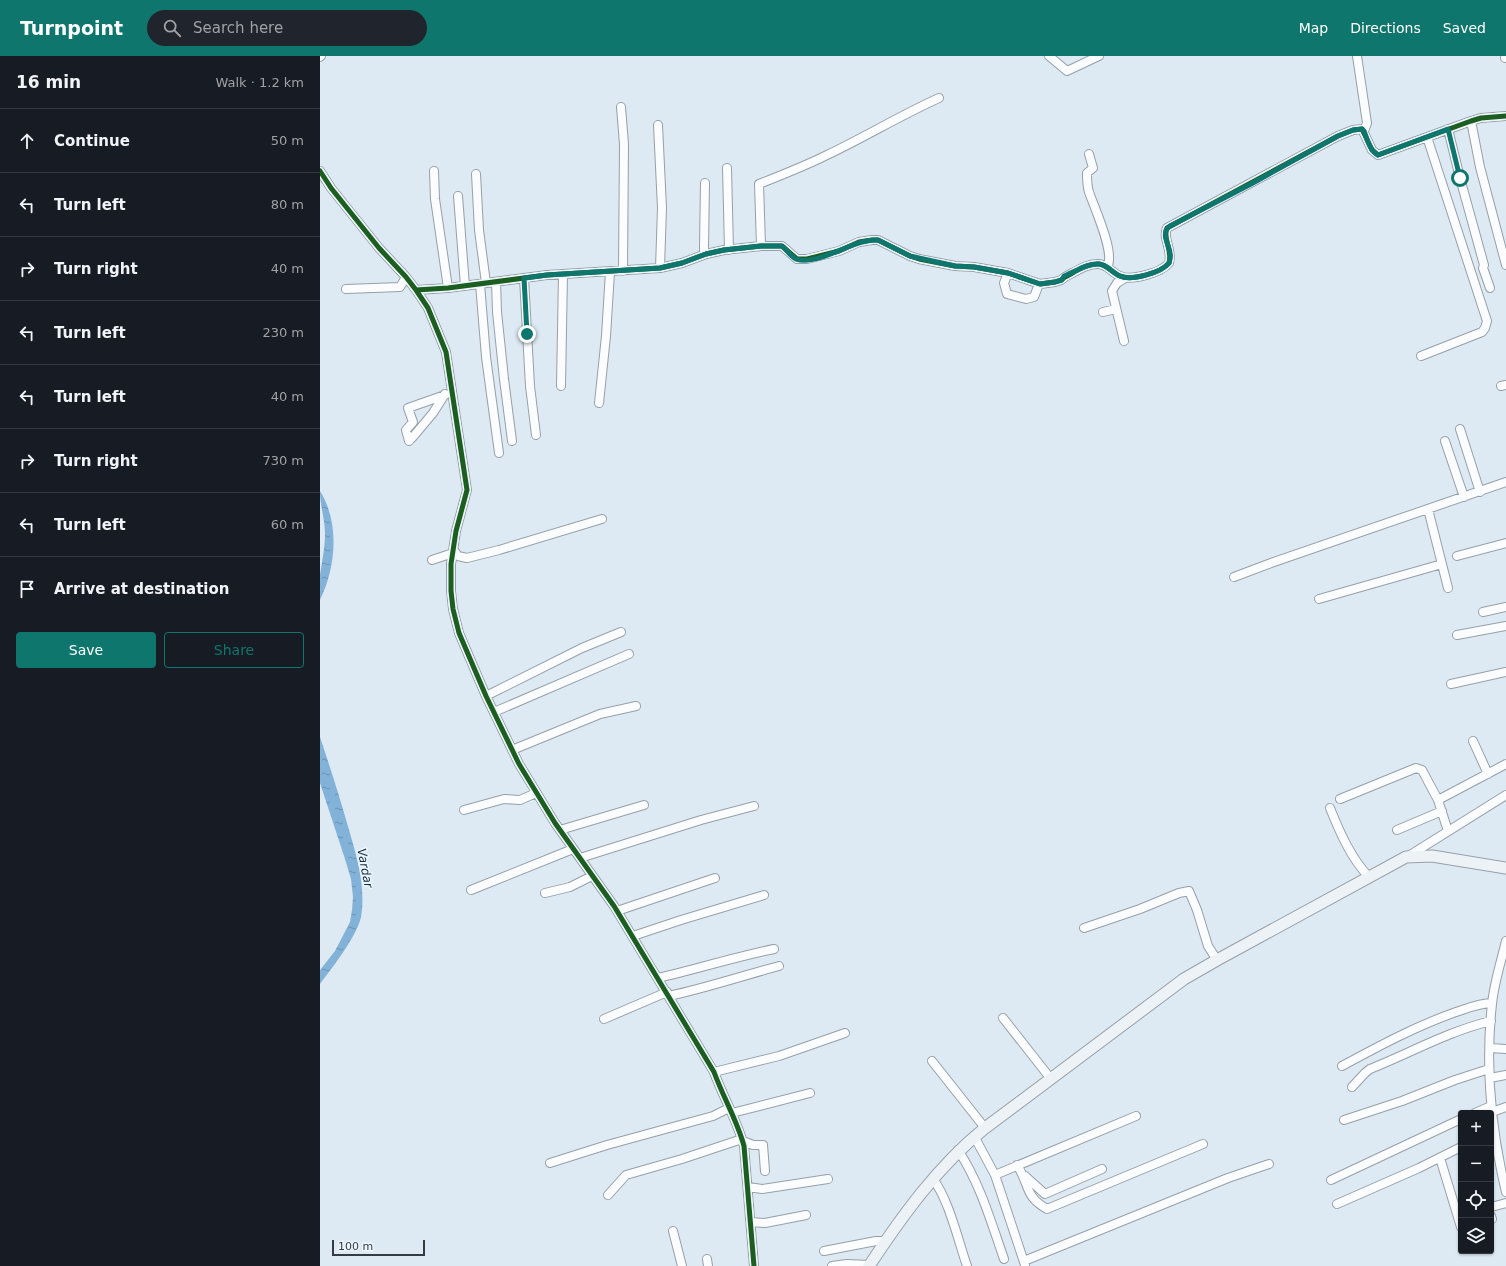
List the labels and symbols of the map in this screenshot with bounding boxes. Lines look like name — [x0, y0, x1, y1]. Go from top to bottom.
route start — [1451, 169, 1469, 187]
route end — [518, 325, 536, 343]
water label: Vardar — [354, 847, 376, 890]
scale bar — [332, 1238, 425, 1257]

